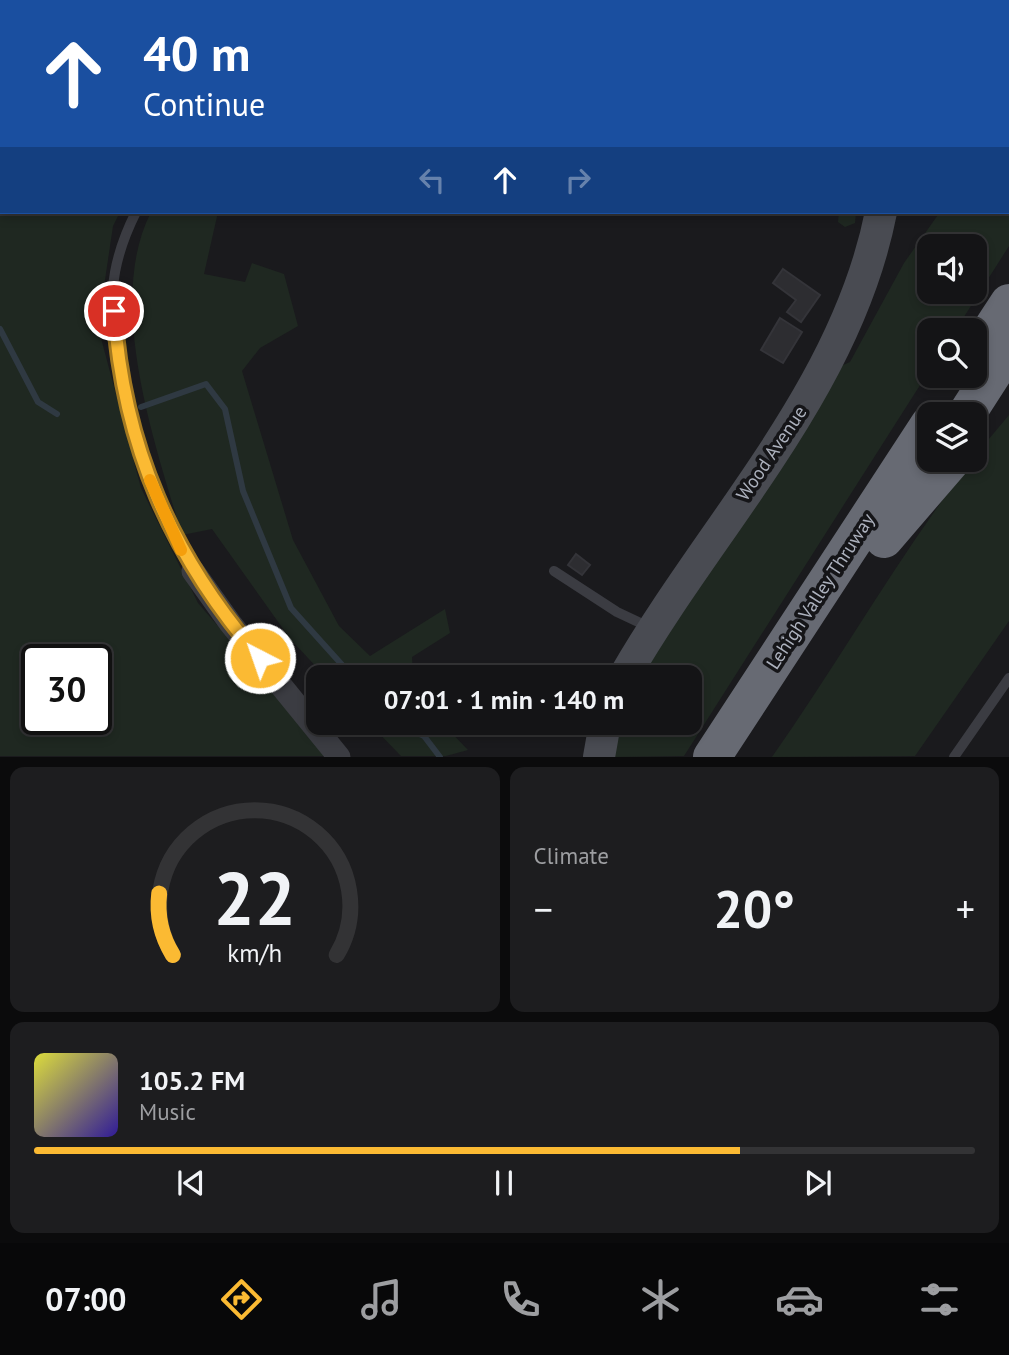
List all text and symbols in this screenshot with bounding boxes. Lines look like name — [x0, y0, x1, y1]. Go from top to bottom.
text: 40 m — [143, 21, 250, 85]
icon: ahead — [28, 28, 119, 119]
text: Continue — [143, 83, 265, 125]
icon: left — [413, 161, 451, 199]
icon: ahead — [486, 161, 524, 199]
icon: right — [559, 161, 597, 199]
map controls — [917, 234, 987, 472]
button: sound — [917, 234, 987, 304]
pin — [84, 281, 144, 341]
icon: arrive — [95, 292, 133, 330]
button: search — [917, 318, 987, 388]
street label: Wood Avenue — [730, 401, 812, 505]
button: layers — [917, 402, 987, 472]
street label: Lehigh Valley Thruway — [761, 508, 879, 673]
position arrow — [223, 621, 297, 695]
speed limit sign: 30 — [21, 644, 112, 735]
text: 07:01 · 1 min · 140 m — [384, 683, 624, 716]
text: Climate — [534, 841, 609, 870]
text: 22 — [213, 852, 296, 946]
text: 20° — [713, 875, 795, 942]
text: − — [534, 884, 553, 933]
text: + — [956, 884, 975, 933]
text: km/h — [227, 937, 282, 969]
text: 105.2 FM — [139, 1064, 245, 1097]
text: Music — [139, 1097, 196, 1126]
icon: previous — [172, 1164, 210, 1202]
icon: pause — [485, 1164, 523, 1202]
icon: next — [799, 1164, 837, 1202]
icon: directions — [217, 1275, 266, 1324]
icon: music — [357, 1275, 406, 1324]
icon: phone — [496, 1275, 545, 1324]
icon: climate — [636, 1275, 685, 1324]
icon: car — [775, 1275, 824, 1324]
icon: filters — [915, 1275, 964, 1324]
text: 07:00 — [45, 1278, 126, 1320]

